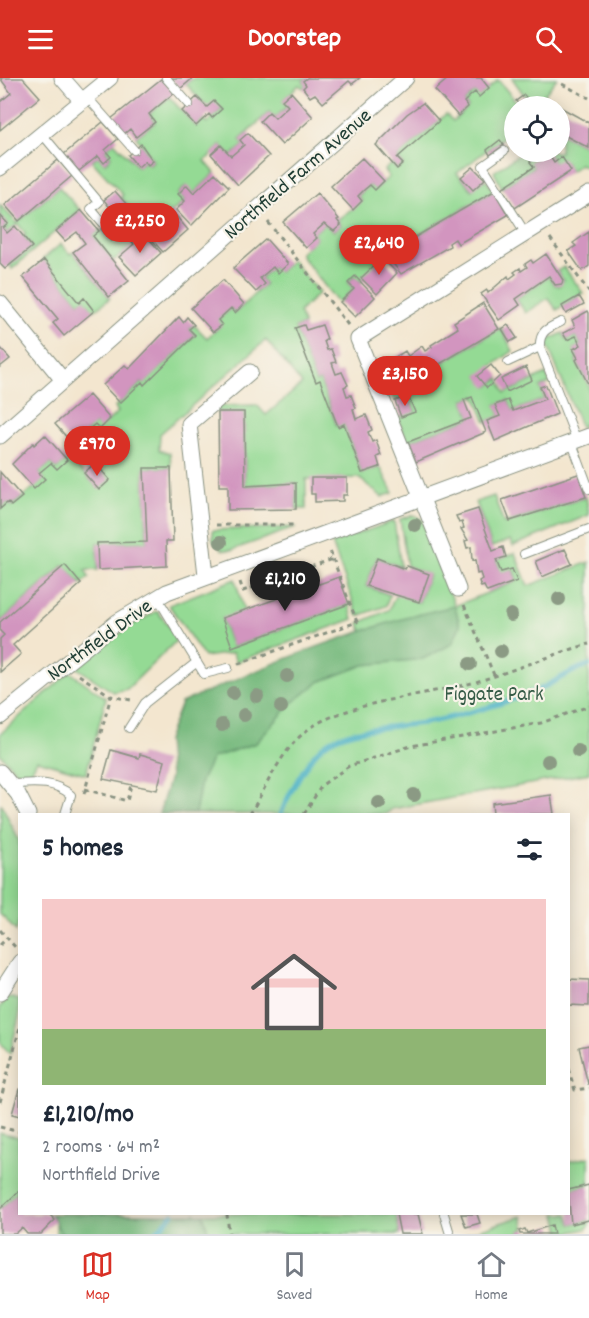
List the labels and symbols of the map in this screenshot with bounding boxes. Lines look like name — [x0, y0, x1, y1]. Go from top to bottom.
street label: Northfield Farm Avenue — [218, 103, 379, 248]
pin: £2,250 — [91, 203, 189, 254]
pin: £2,640 — [330, 225, 428, 276]
pin: £3,150 — [356, 356, 454, 407]
pin: £970 — [61, 426, 133, 477]
pin: £1,210 — [236, 561, 334, 612]
street label: Northfield Drive — [42, 593, 160, 690]
park label: Figgate Park — [444, 681, 544, 711]

